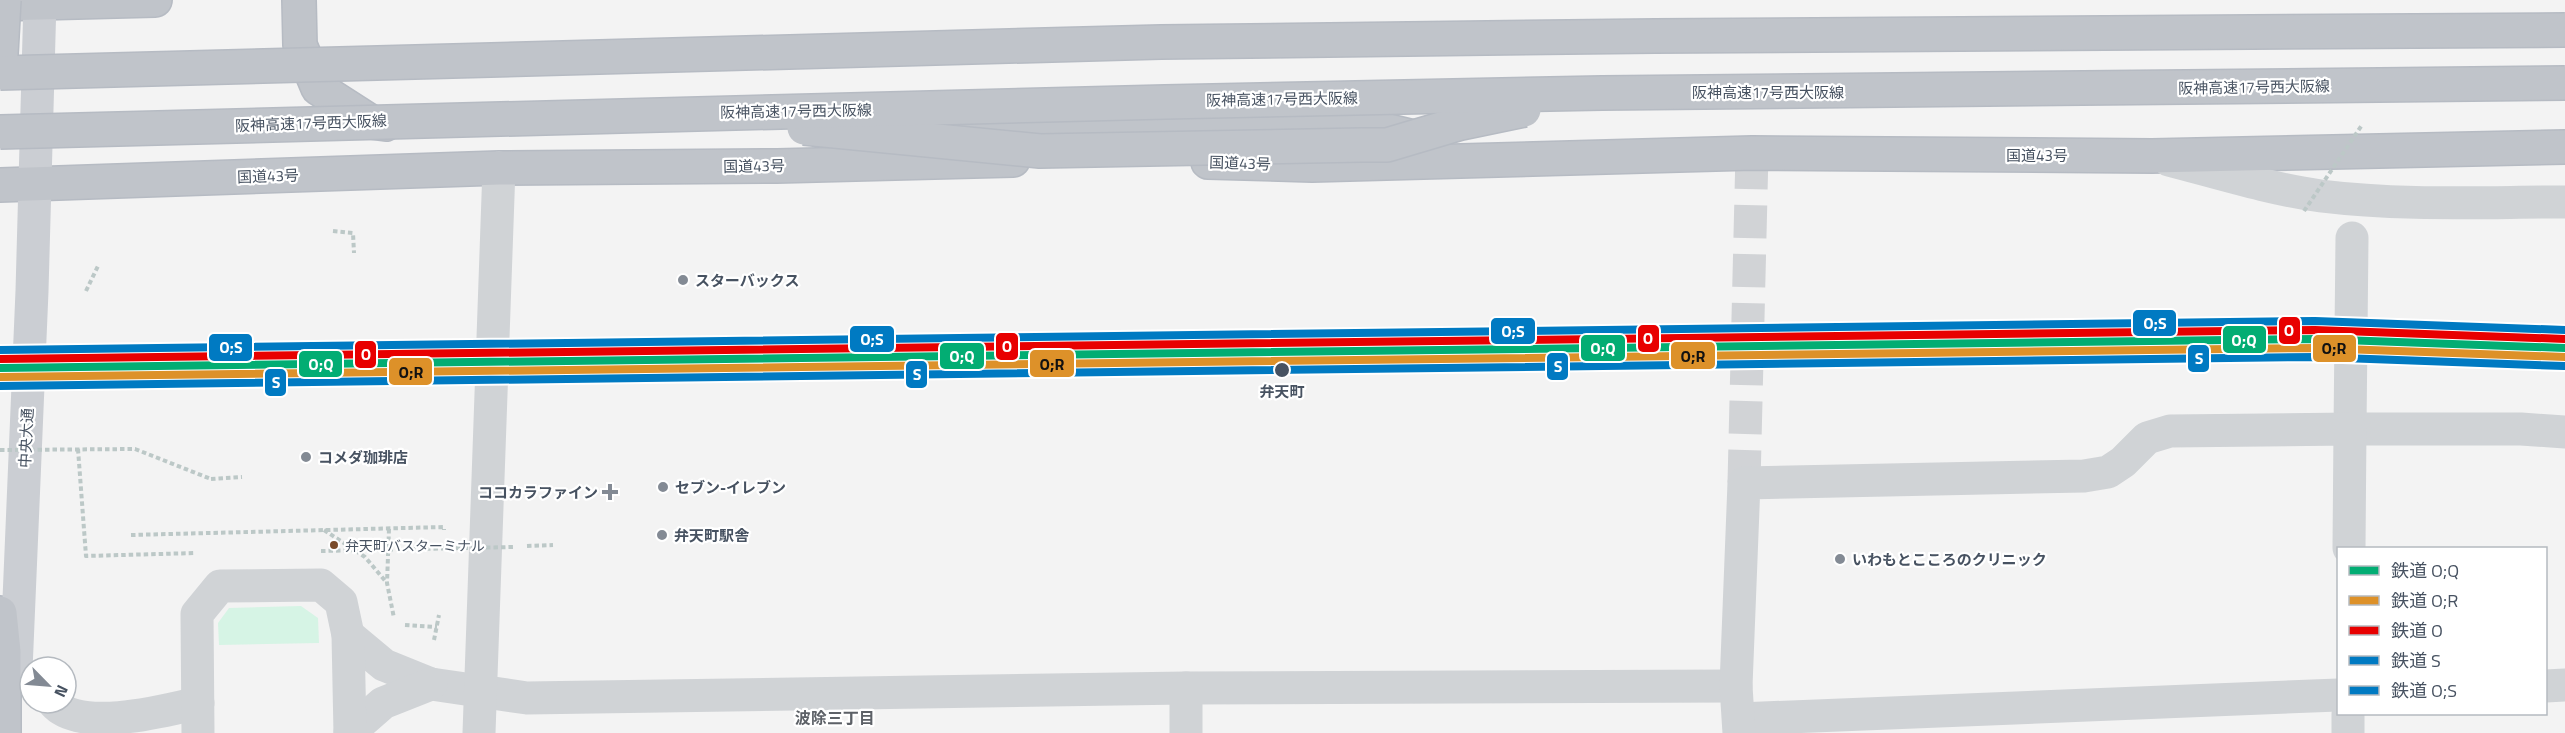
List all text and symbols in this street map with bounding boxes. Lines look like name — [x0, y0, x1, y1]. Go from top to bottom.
street label: 阪神高速17号西大阪線 — [2178, 74, 2330, 100]
street label: 阪神高速17号西大阪線 — [1692, 81, 1844, 104]
street label: 阪神高速17号西大阪線 — [1206, 86, 1358, 112]
street label: 阪神高速17号西大阪線 — [720, 98, 872, 124]
street label: 阪神高速17号西大阪線 — [235, 109, 387, 137]
street label: 国道43号 — [2006, 144, 2068, 167]
street label: 国道43号 — [1209, 150, 1271, 176]
street label: 国道43号 — [723, 154, 785, 178]
street label: 国道43号 — [237, 163, 299, 189]
place label: スターバックス — [695, 269, 799, 292]
marker: スターバックス — [676, 273, 690, 287]
line badge: O;S — [2132, 309, 2177, 337]
text: O;S — [2143, 311, 2167, 335]
line badge: O — [2278, 316, 2301, 345]
line badge: O;S — [1490, 317, 1536, 345]
text: O — [2284, 318, 2294, 342]
text: O;S — [1501, 319, 1525, 343]
line badge: O — [1637, 324, 1660, 353]
line badge: O;S — [849, 325, 895, 353]
line badge: O;Q — [2222, 325, 2267, 354]
text: O — [1643, 326, 1653, 350]
text: O;S — [860, 327, 884, 351]
text: O;Q — [2231, 328, 2257, 352]
line badge: O — [995, 332, 1019, 361]
line badge: O;S — [208, 333, 253, 362]
text: O — [1002, 334, 1012, 358]
line badge: O;Q — [1580, 334, 1626, 362]
line badge: O;R — [2312, 334, 2357, 363]
text: O;S — [219, 335, 243, 359]
text: O;Q — [1590, 336, 1616, 360]
text: O;R — [2322, 336, 2346, 360]
line badge: O — [354, 340, 377, 369]
line badge: O;R — [1670, 341, 1716, 370]
text: O — [361, 342, 371, 366]
line badge: O;Q — [939, 342, 985, 370]
text: O;Q — [949, 344, 975, 368]
text: O;R — [1681, 344, 1705, 368]
line badge: S — [2187, 344, 2210, 373]
text: S — [2195, 346, 2204, 370]
line badge: O;R — [1029, 349, 1075, 378]
line badge: O;Q — [298, 350, 343, 378]
text: O;Q — [308, 352, 334, 376]
text: O;R — [1040, 352, 1064, 376]
line badge: S — [1546, 352, 1569, 381]
text: S — [1554, 354, 1563, 378]
line badge: O;R — [388, 357, 433, 386]
text: O;R — [399, 360, 423, 384]
line badge: S — [905, 360, 928, 389]
marker: 弁天町 — [1273, 361, 1291, 379]
text: S — [913, 362, 922, 386]
line badge: S — [264, 368, 287, 397]
text: S — [272, 370, 281, 394]
place label: 弁天町 — [1259, 380, 1305, 403]
street label: 中央大通 — [13, 407, 39, 469]
place label: コメダ珈琲店 — [318, 446, 408, 469]
marker: コメダ珈琲店 — [299, 450, 313, 464]
place label: セブン-イレブン — [675, 476, 786, 499]
marker: セブン-イレブン — [656, 480, 670, 494]
place label: ココカラファイン — [478, 481, 598, 504]
marker: ココカラファイン — [603, 485, 617, 499]
place label: 弁天町駅舎 — [674, 524, 750, 547]
marker: 弁天町駅舎 — [655, 528, 669, 542]
place label: 弁天町バスターミナル — [345, 535, 485, 556]
marker: 弁天町バスターミナル — [328, 539, 340, 551]
legend — [2337, 547, 2547, 715]
place label: いわもとこころのクリニック — [1852, 548, 2047, 571]
marker: いわもとこころのクリニック — [1833, 552, 1847, 566]
text: 鉄道 O;Q — [2391, 557, 2459, 584]
text: 鉄道 O;R — [2391, 587, 2458, 614]
text: 鉄道 O — [2391, 617, 2443, 644]
text: 鉄道 S — [2391, 647, 2441, 674]
north arrow — [18, 655, 78, 715]
text: 鉄道 O;S — [2391, 677, 2457, 704]
text: N — [48, 681, 75, 701]
district label: 波除三丁目 — [795, 706, 875, 730]

